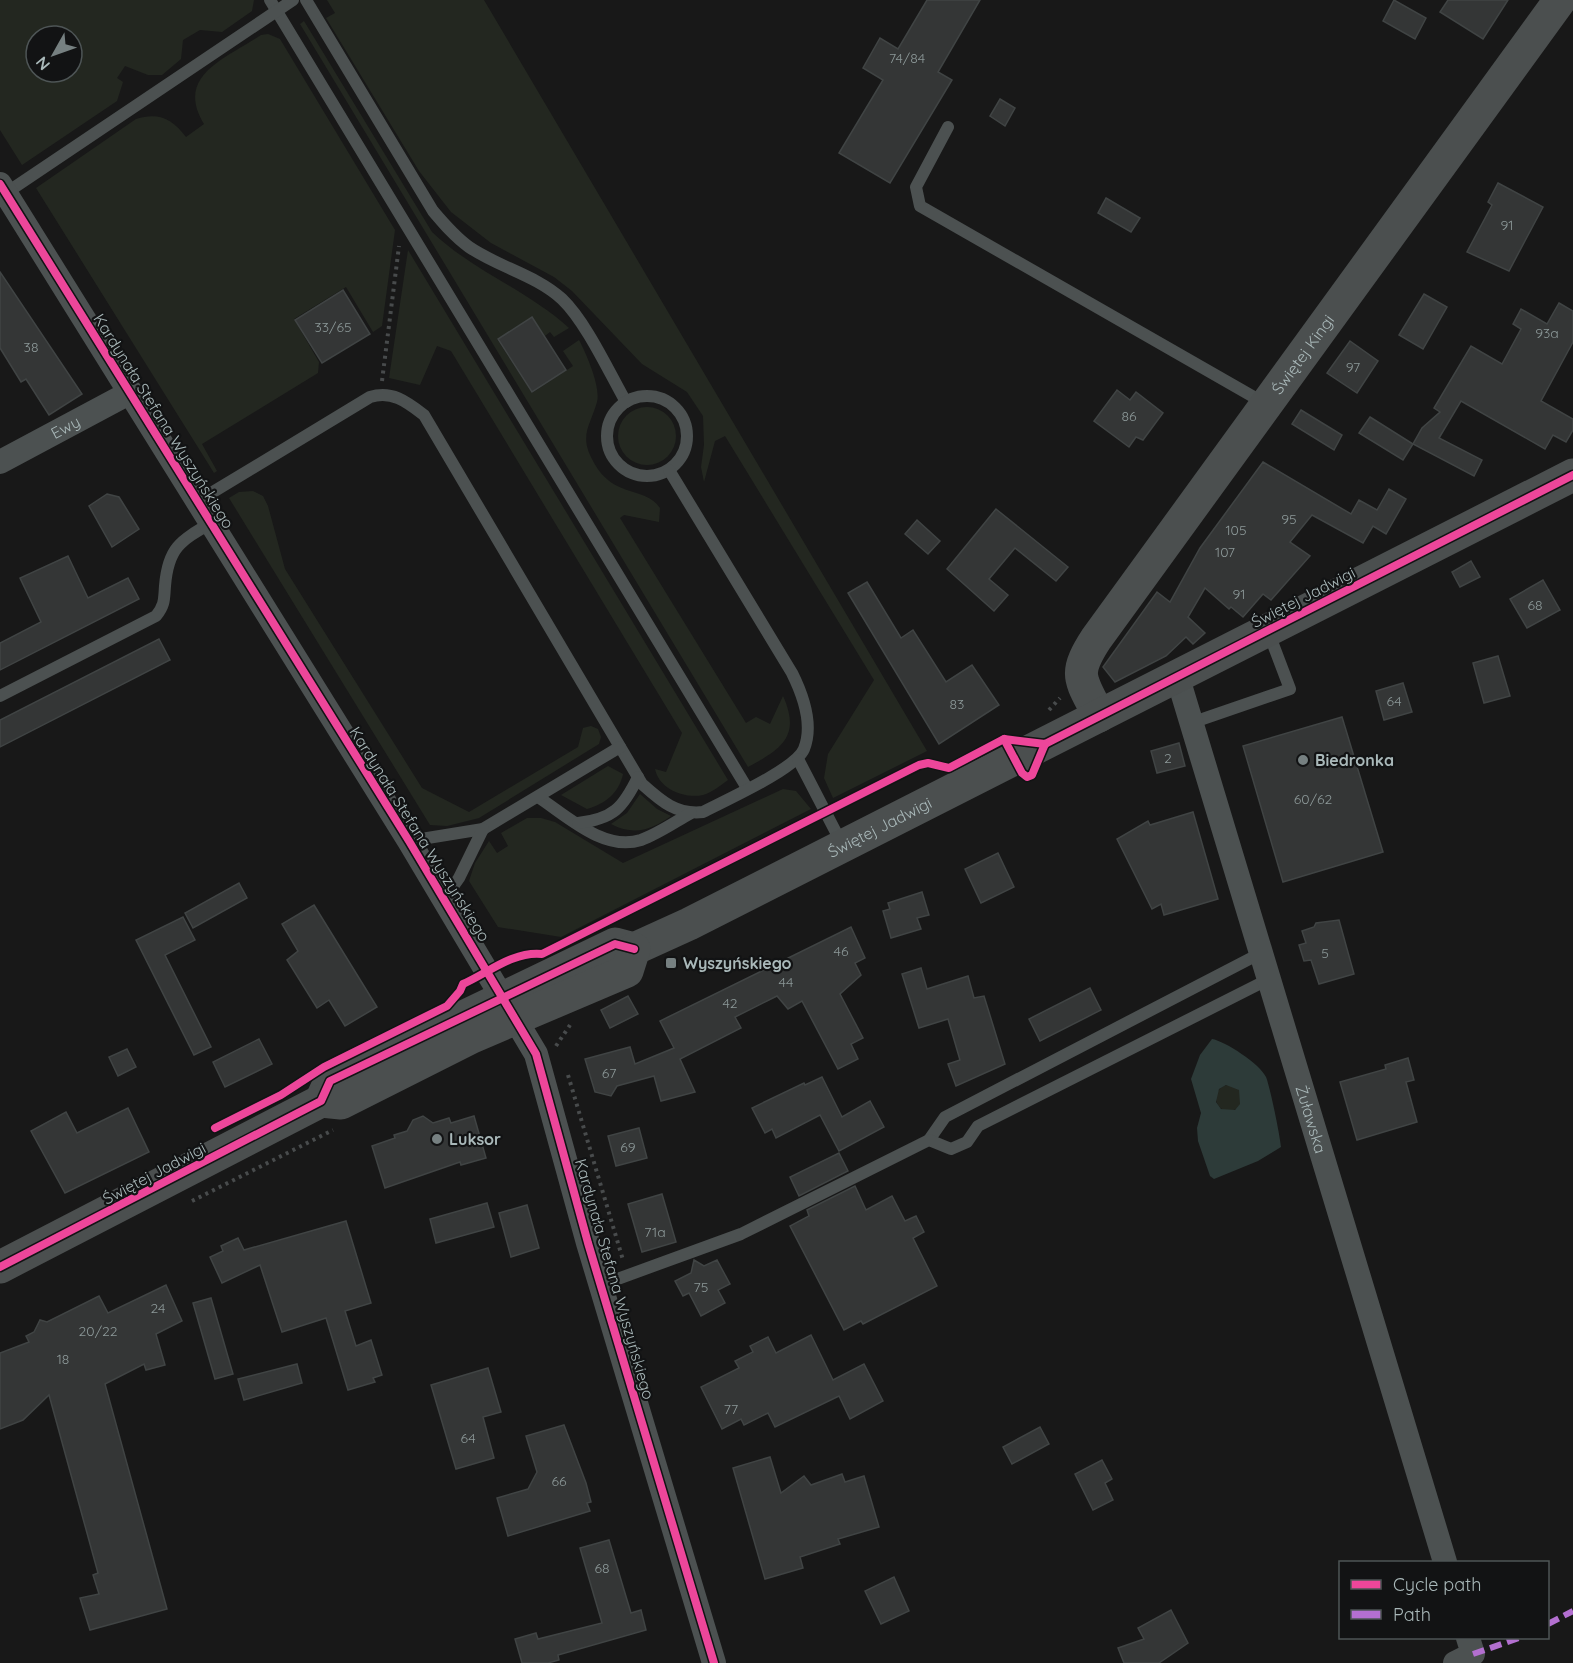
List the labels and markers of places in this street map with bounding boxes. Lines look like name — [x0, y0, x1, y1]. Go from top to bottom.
place label: Biedronka — [1315, 750, 1394, 770]
marker: Biedronka — [1296, 753, 1310, 767]
place label: Wyszyńskiego — [683, 953, 792, 973]
marker: Wyszyńskiego — [664, 956, 678, 970]
place label: Luksor — [449, 1129, 501, 1149]
marker: Luksor — [430, 1132, 444, 1146]

